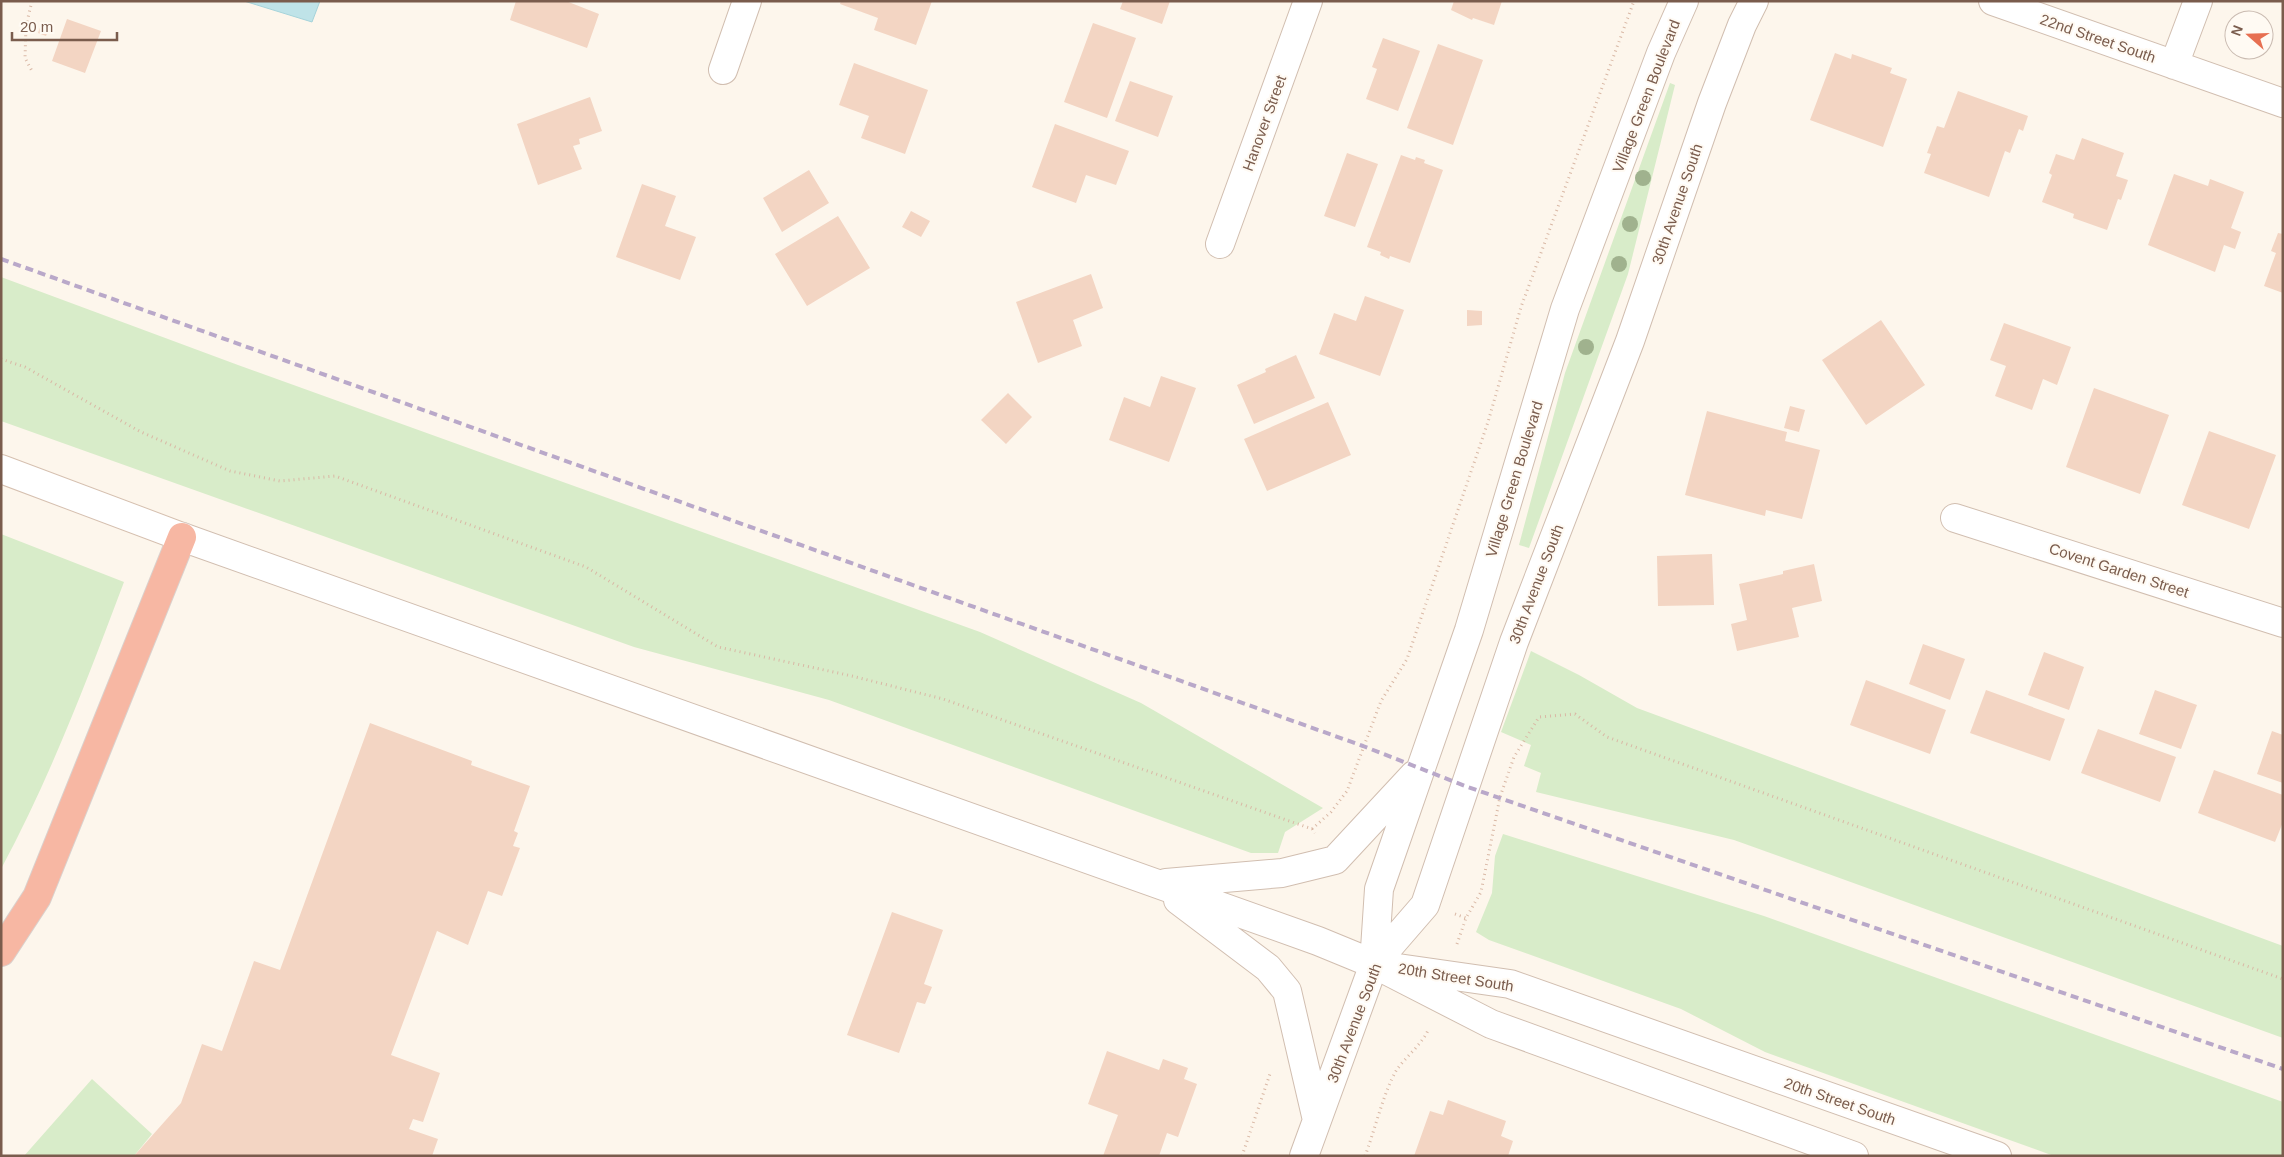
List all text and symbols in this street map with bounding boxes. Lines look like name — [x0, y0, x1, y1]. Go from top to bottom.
scale bar — [12, 10, 118, 42]
street label: 22nd Street South — [2038, 10, 2158, 66]
north arrow — [2224, 10, 2274, 60]
street label: Village Green Boulevard — [1609, 17, 1683, 175]
text: 20 m — [20, 18, 53, 35]
text: N — [2228, 23, 2246, 38]
street label: Hanover Street — [1239, 72, 1290, 173]
street label: 30th Avenue South — [1648, 141, 1706, 267]
street label: Village Green Boulevard — [1482, 399, 1546, 559]
street label: 30th Avenue South — [1505, 522, 1567, 646]
street label: Covent Garden Street — [2047, 539, 2192, 601]
street label: 20th Street South — [1397, 959, 1515, 995]
street label: 30th Avenue South — [1323, 961, 1385, 1085]
street label: 20th Street South — [1782, 1074, 1898, 1128]

